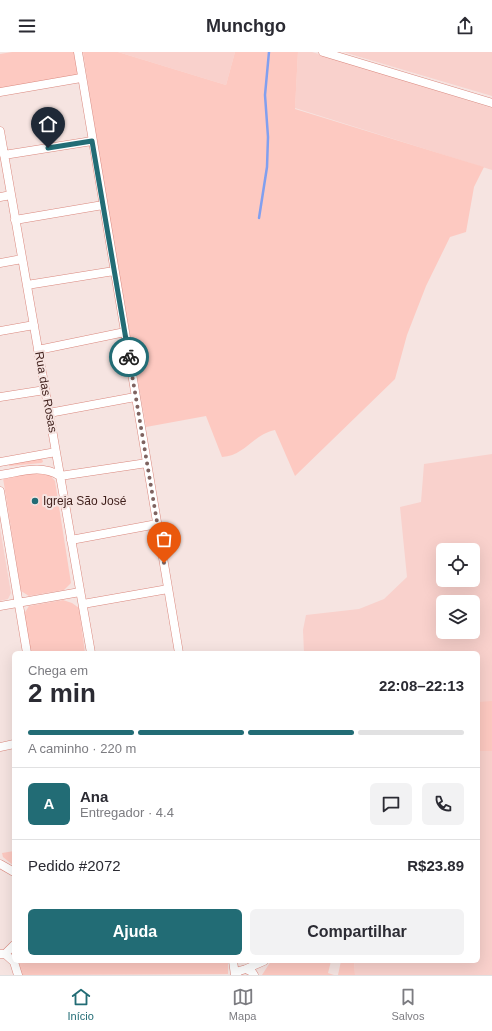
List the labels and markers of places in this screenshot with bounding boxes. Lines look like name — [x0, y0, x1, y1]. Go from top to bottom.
pin — [31, 107, 65, 148]
place label: Igreja São José — [43, 494, 127, 508]
marker: Igreja São José — [30, 496, 40, 506]
pin — [147, 522, 181, 563]

